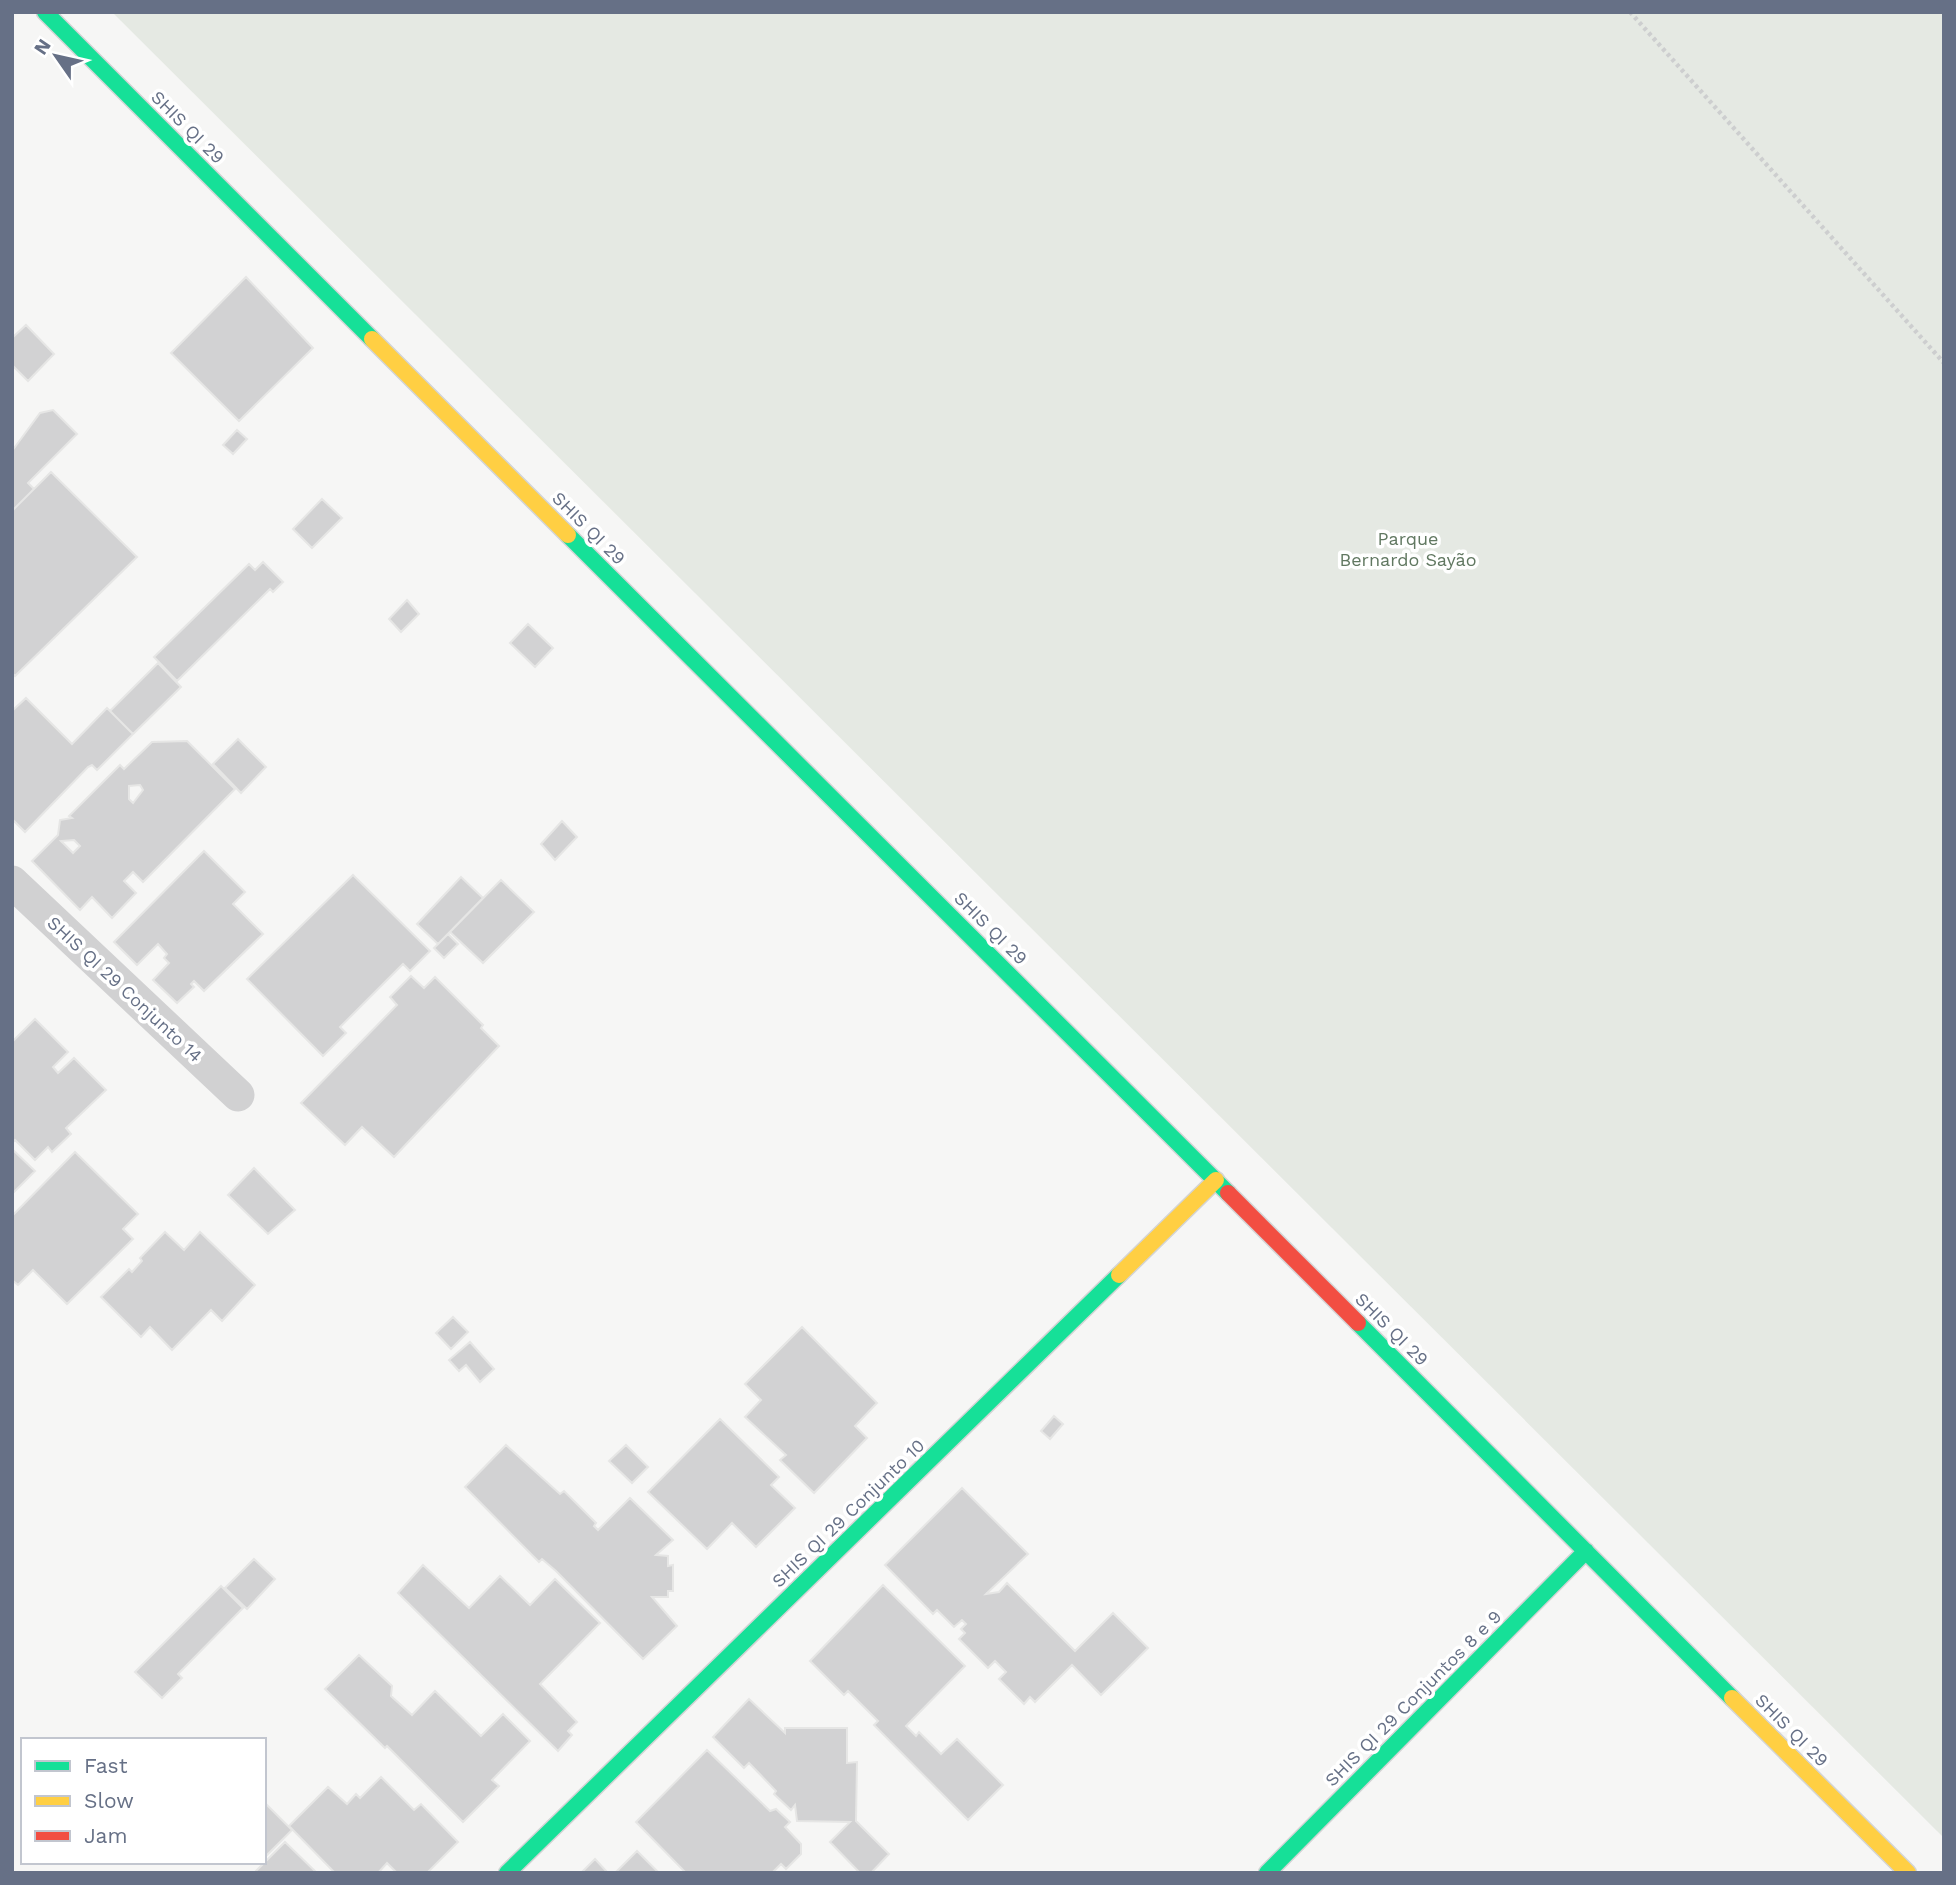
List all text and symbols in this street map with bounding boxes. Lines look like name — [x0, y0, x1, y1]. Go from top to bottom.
north arrow — [21, 21, 91, 91]
text: N — [29, 35, 56, 59]
street label: SHIS QI 29 — [147, 86, 229, 168]
street label: SHIS QI 29 — [548, 487, 630, 569]
park label: Parque Bernardo Sayão — [1339, 528, 1477, 570]
street label: SHIS QI 29 — [950, 887, 1032, 969]
street label: SHIS QI 29 Conjunto 14 — [43, 912, 207, 1066]
street label: SHIS QI 29 — [1351, 1288, 1433, 1370]
street label: SHIS QI 29 Conjunto 10 — [767, 1435, 929, 1591]
street label: SHIS QI 29 Conjuntos 8 e 9 — [1321, 1606, 1505, 1790]
street label: SHIS QI 29 — [1751, 1689, 1833, 1771]
legend — [21, 1738, 266, 1864]
text: Fast — [84, 1753, 128, 1778]
text: Slow — [84, 1788, 134, 1813]
text: Jam — [84, 1823, 127, 1848]

